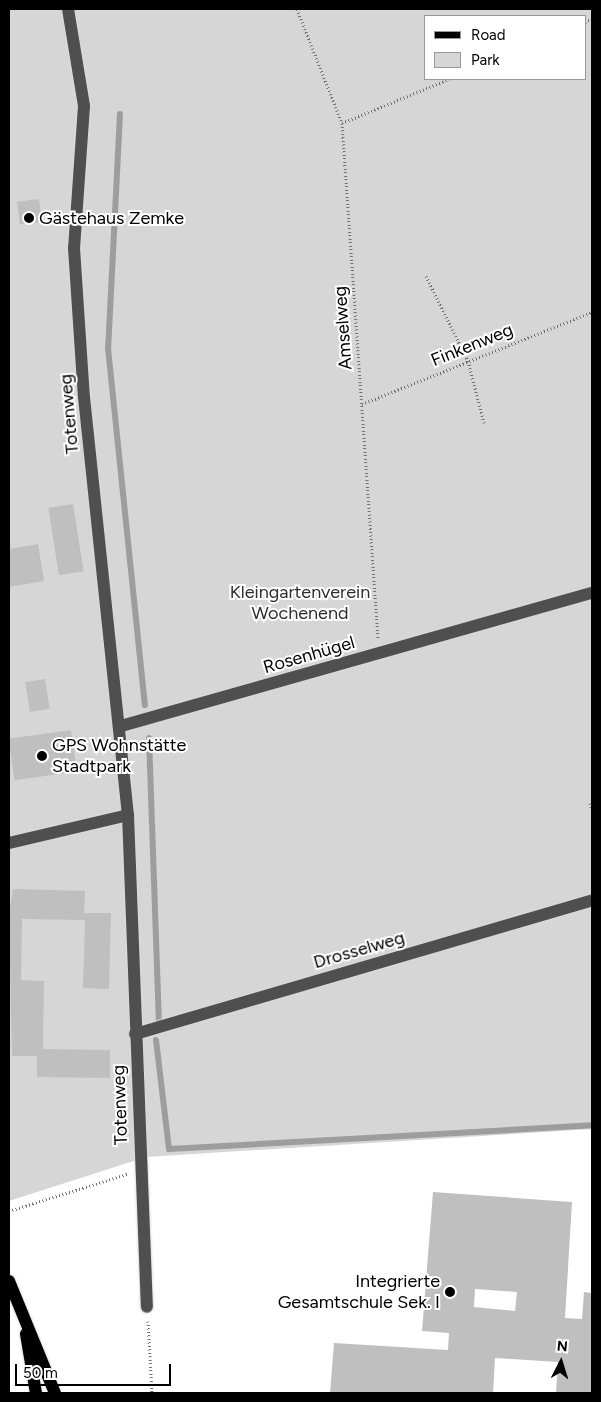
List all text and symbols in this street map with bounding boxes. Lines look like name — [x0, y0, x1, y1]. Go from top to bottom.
legend — [424, 15, 586, 80]
text: Road — [471, 26, 506, 44]
text: Park — [471, 51, 500, 69]
place label: Gästehaus Zemke — [39, 207, 184, 229]
marker: Gästehaus Zemke — [23, 212, 35, 224]
street label: Amselweg — [329, 285, 357, 371]
street label: Finkenweg — [428, 319, 516, 371]
street label: Totenweg — [55, 373, 83, 455]
park label: Kleingartenverein Wochenend — [230, 582, 370, 624]
street label: Rosenhügel — [261, 632, 357, 678]
place label: GPS Wohnstätte Stadtpark — [52, 735, 186, 778]
marker: GPS Wohnstätte Stadtpark — [36, 750, 48, 762]
street label: Drosselweg — [311, 927, 407, 973]
street label: Totenweg — [108, 1065, 132, 1145]
place label: Integrierte Gesamtschule Sek. I — [278, 1271, 440, 1314]
marker: Integrierte Gesamtschule Sek. I — [444, 1286, 456, 1298]
north arrow — [536, 1337, 586, 1387]
text: N — [556, 1338, 568, 1355]
scale bar — [18, 1354, 174, 1386]
text: 50 m — [23, 1364, 58, 1382]

